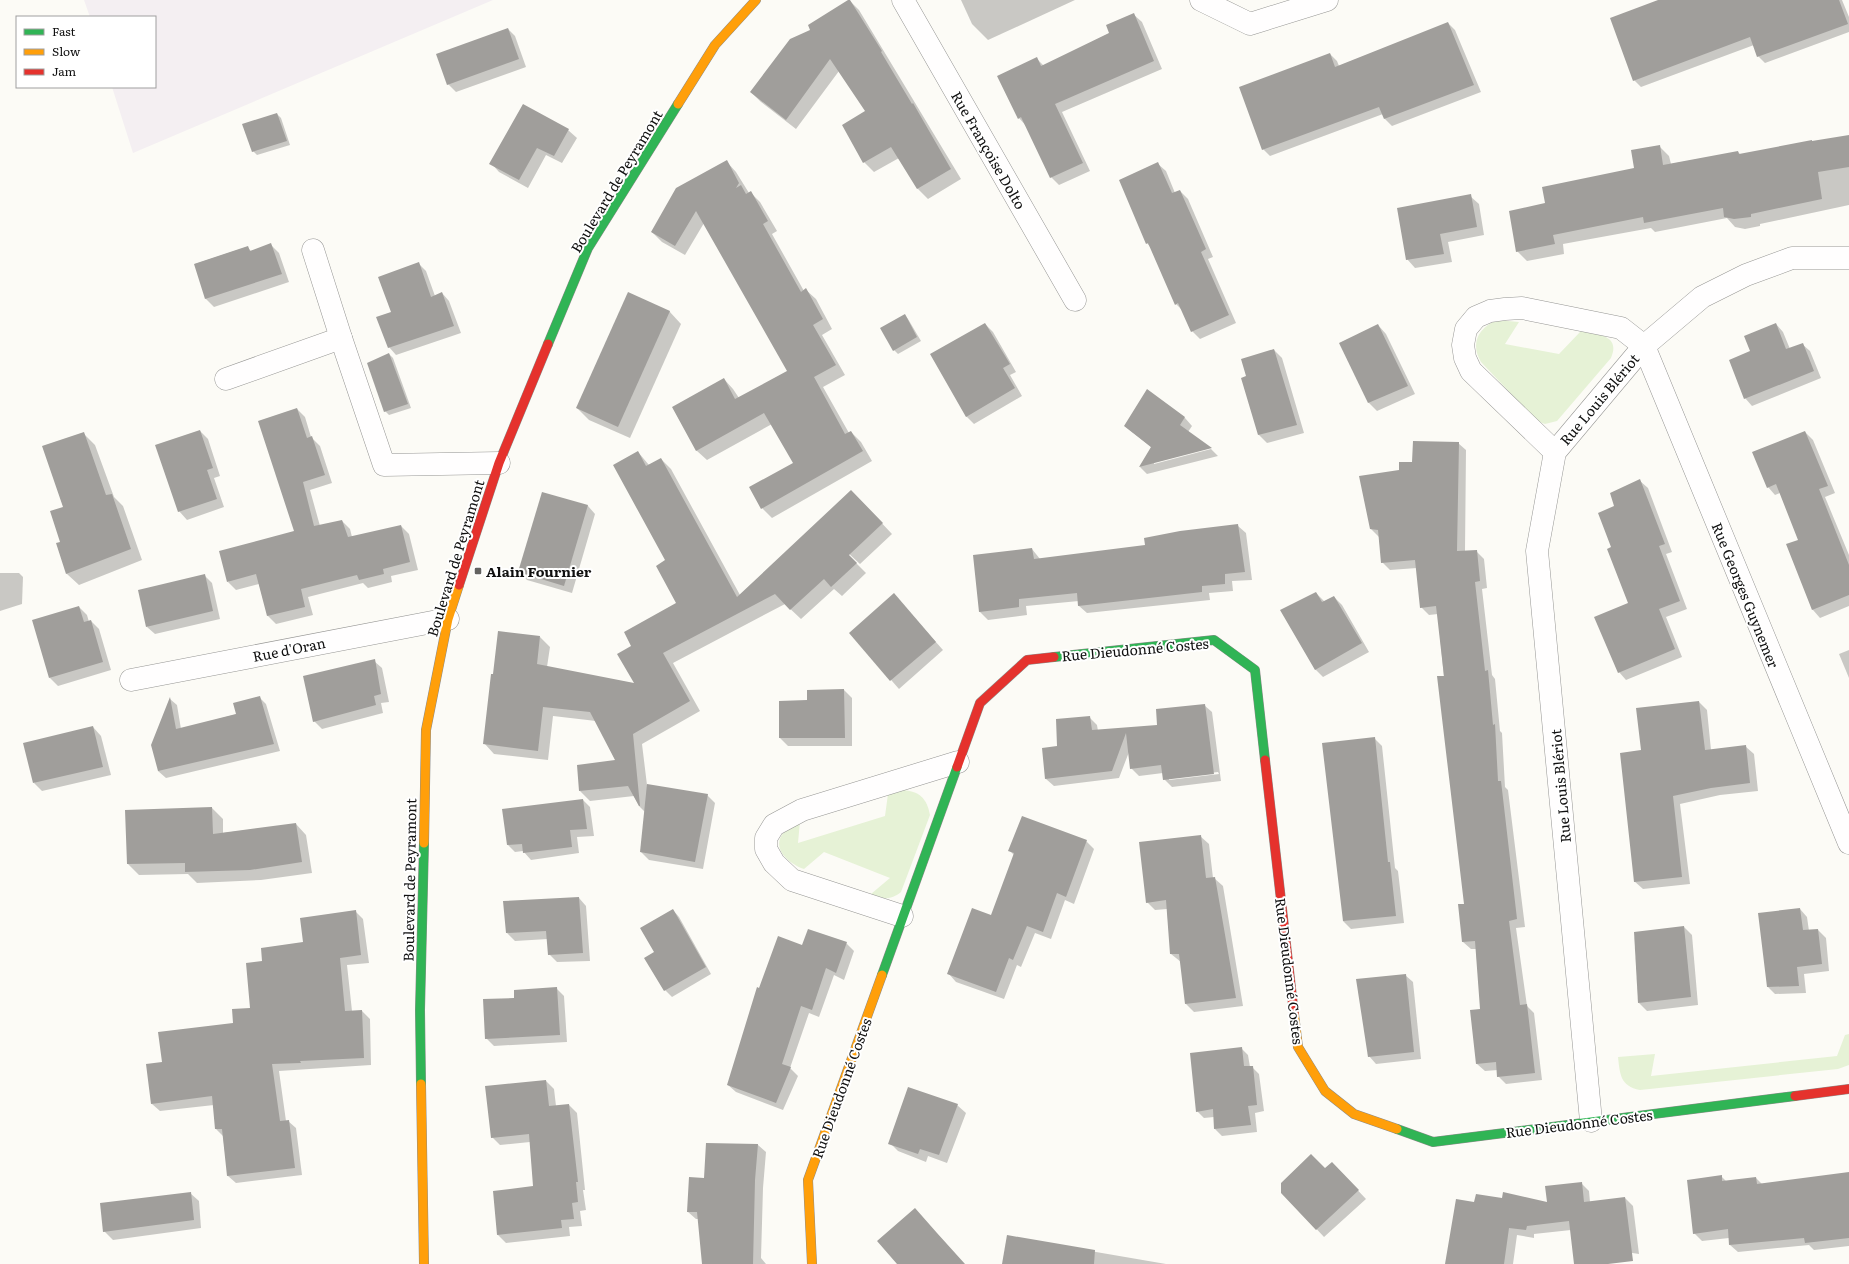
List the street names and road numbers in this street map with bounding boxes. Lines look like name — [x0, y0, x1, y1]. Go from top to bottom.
street label: Rue Françoise Dolto — [947, 87, 1031, 213]
street label: Boulevard de Peyramont — [565, 106, 667, 256]
street label: Rue Louis Blériot — [1555, 349, 1644, 449]
street label: Boulevard de Peyramont — [422, 477, 489, 639]
street label: Rue Georges Guynemer — [1708, 519, 1784, 671]
street label: Rue d'Oran — [251, 632, 327, 666]
street label: Rue Dieudonné Costes — [1061, 633, 1209, 665]
street label: Rue Louis Blériot — [1545, 728, 1575, 844]
street label: Boulevard de Peyramont — [398, 798, 420, 962]
street label: Rue Dieudonné Costes — [1271, 896, 1309, 1046]
street label: Rue Dieudonné Costes — [806, 1015, 876, 1161]
street label: Rue Dieudonné Costes — [1504, 1104, 1654, 1142]

